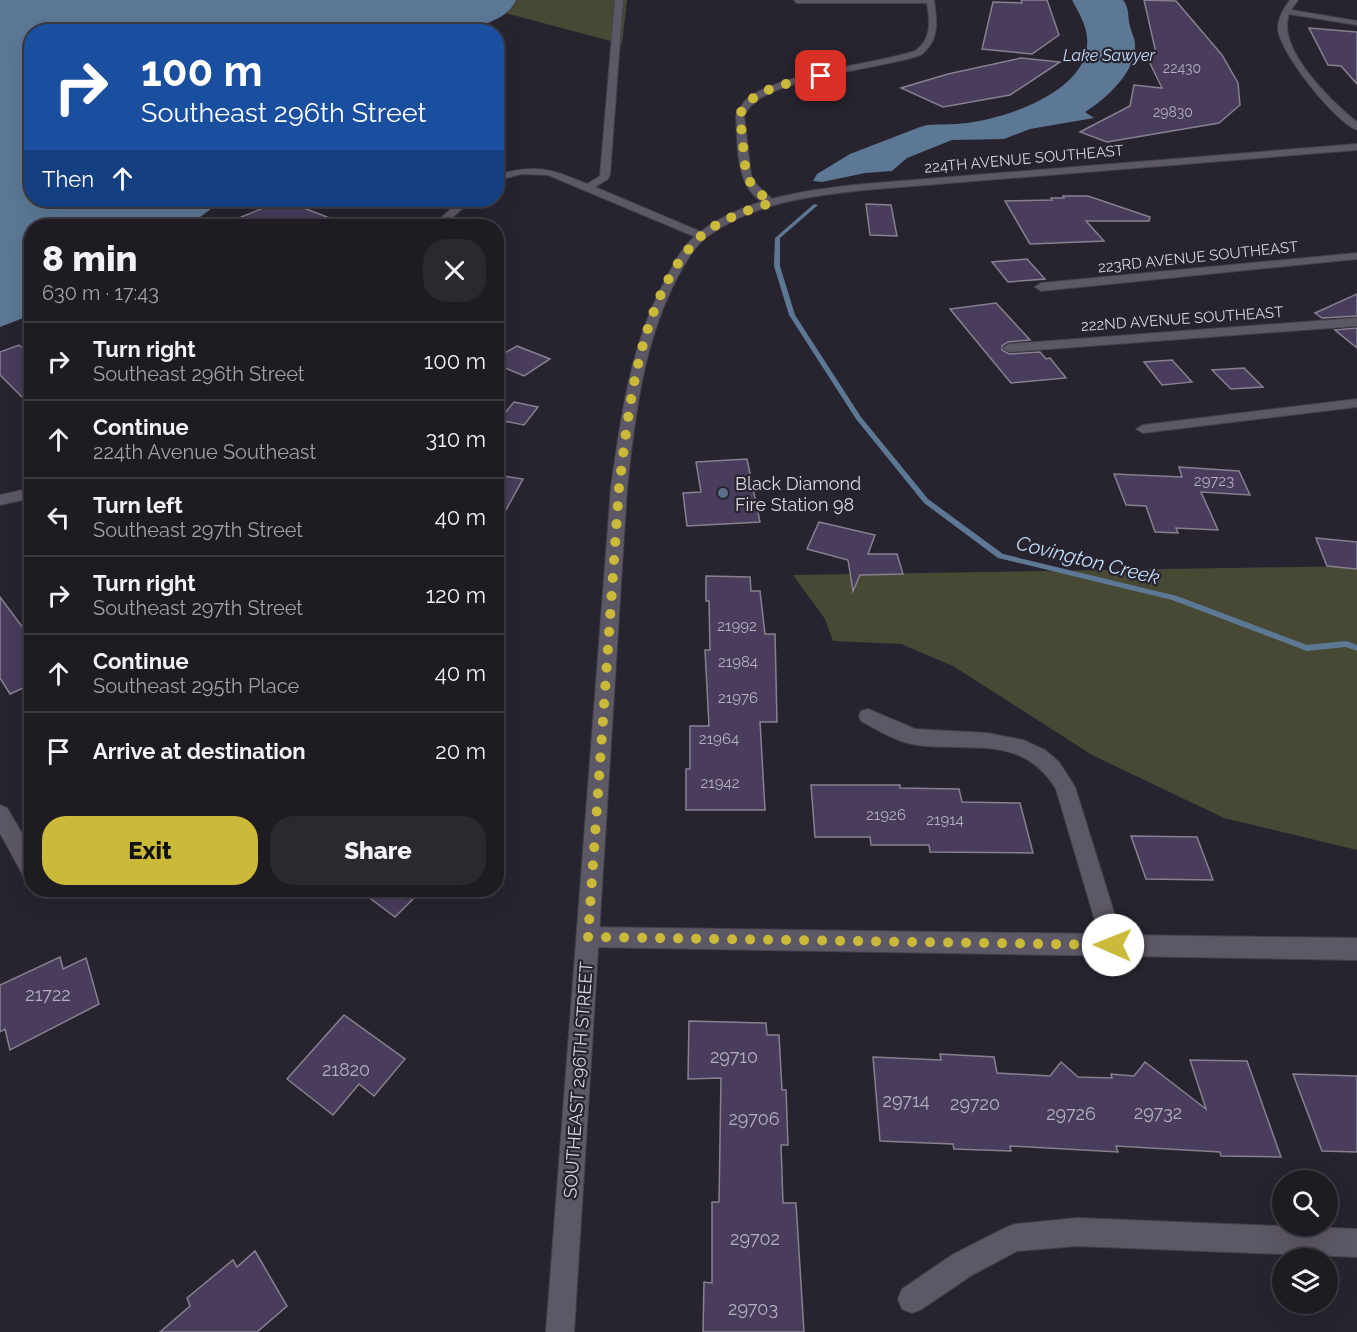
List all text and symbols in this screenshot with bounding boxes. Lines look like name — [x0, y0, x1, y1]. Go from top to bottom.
water label: Lake Sawyer — [1063, 46, 1155, 65]
text: 100 m — [141, 47, 263, 96]
icon: right — [42, 48, 120, 126]
pin — [795, 50, 846, 101]
icon: arrive — [804, 59, 837, 92]
house number: 22430 — [1163, 60, 1201, 76]
text: Southeast 296th Street — [141, 97, 427, 128]
house number: 29830 — [1153, 104, 1193, 120]
street label: 224TH AVENUE SOUTHEAST — [923, 141, 1125, 177]
icon: ahead — [106, 162, 139, 195]
text: Then — [42, 166, 94, 192]
text: 8 min — [42, 237, 138, 279]
street label: 223RD AVENUE SOUTHEAST — [1097, 238, 1299, 276]
button: close — [423, 239, 486, 302]
text: 630 m · 17:43 — [42, 281, 159, 305]
street label: 222ND AVENUE SOUTHEAST — [1080, 303, 1284, 335]
text: Turn right — [93, 336, 196, 362]
icon: right — [42, 345, 75, 378]
text: 100 m — [424, 348, 486, 374]
text: Southeast 296th Street — [93, 362, 305, 386]
text: Continue — [93, 414, 189, 440]
icon: ahead — [42, 423, 75, 456]
text: 310 m — [426, 426, 486, 452]
text: 224th Avenue Southeast — [93, 440, 316, 464]
house number: 29723 — [1194, 472, 1234, 490]
place label: Black Diamond Fire Station 98 — [735, 473, 861, 515]
marker: Black Diamond Fire Station 98 — [716, 486, 730, 500]
text: Turn left — [93, 492, 183, 518]
icon: left — [42, 501, 75, 534]
text: 40 m — [435, 504, 486, 530]
text: Southeast 297th Street — [93, 518, 303, 542]
water label: Covington Creek — [1014, 531, 1162, 589]
text: Turn right — [93, 570, 196, 596]
icon: right — [42, 579, 75, 612]
text: 120 m — [426, 582, 486, 608]
text: Southeast 297th Street — [93, 596, 303, 620]
house number: 21992 — [717, 617, 757, 635]
text: Continue — [93, 648, 189, 674]
house number: 21984 — [718, 653, 758, 671]
icon: ahead — [42, 657, 75, 690]
text: 40 m — [435, 660, 486, 686]
text: Southeast 295th Place — [93, 674, 299, 698]
house number: 21976 — [718, 689, 758, 707]
house number: 21964 — [699, 730, 739, 748]
icon: arrive — [42, 735, 75, 768]
text: Arrive at destination — [93, 738, 306, 764]
text: 20 m — [435, 738, 486, 764]
house number: 21942 — [700, 774, 740, 792]
house number: 21926 — [866, 806, 906, 824]
house number: 21914 — [926, 811, 964, 829]
button: Exit — [42, 816, 258, 885]
button: Share — [270, 816, 486, 885]
position arrow — [1081, 913, 1145, 977]
street label: SOUTHEAST 296TH STREET — [559, 961, 597, 1199]
house number: 21722 — [25, 984, 71, 1005]
house number: 29710 — [710, 1046, 758, 1067]
house number: 21820 — [322, 1059, 370, 1080]
house number: 29714 — [883, 1090, 930, 1111]
house number: 29720 — [950, 1093, 1000, 1114]
house number: 29732 — [1134, 1102, 1182, 1123]
house number: 29726 — [1046, 1103, 1096, 1124]
house number: 29706 — [728, 1108, 780, 1129]
map controls — [1272, 1170, 1338, 1314]
button: search — [1272, 1170, 1338, 1236]
house number: 29702 — [730, 1228, 780, 1249]
button: layers — [1272, 1248, 1338, 1314]
house number: 29703 — [728, 1298, 778, 1319]

